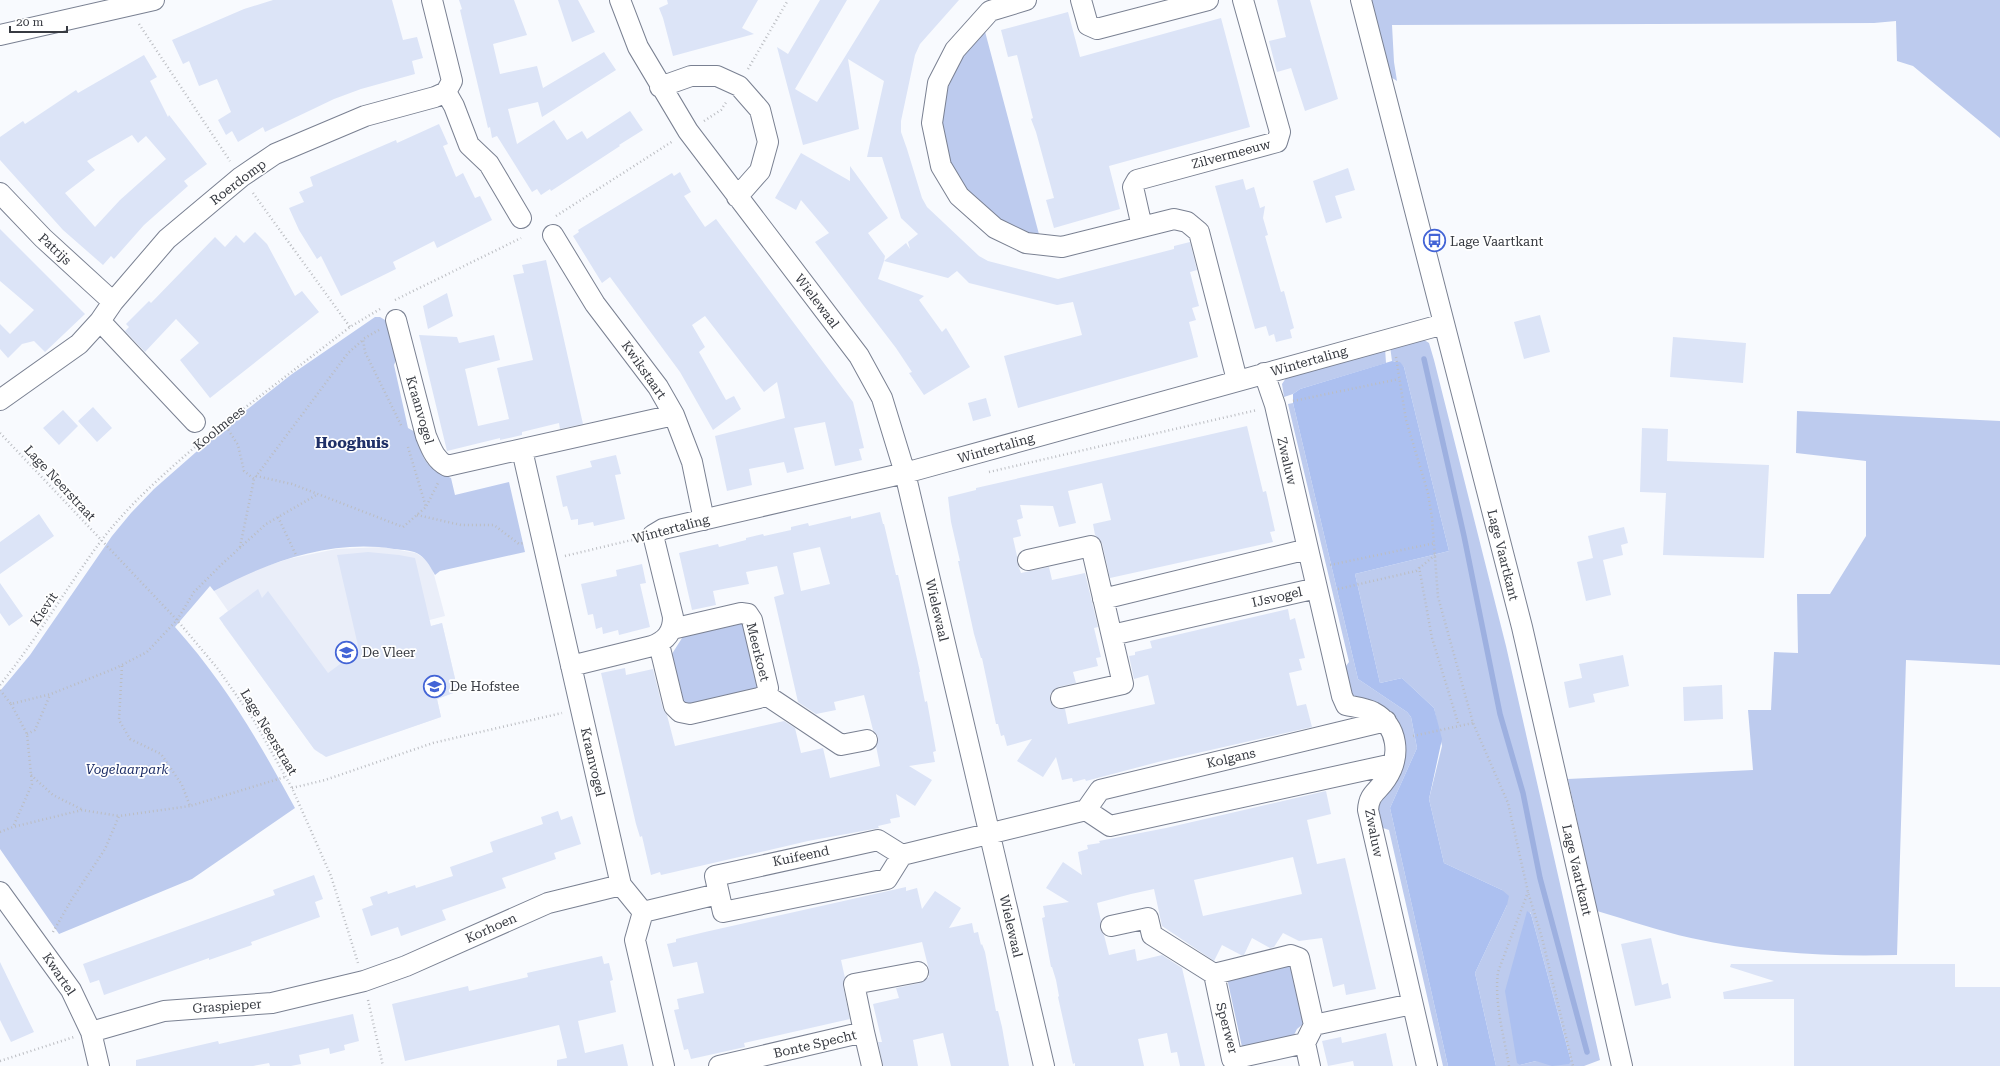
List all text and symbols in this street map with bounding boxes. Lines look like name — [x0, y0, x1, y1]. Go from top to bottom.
scale bar — [10, 8, 67, 34]
text: 20 m — [16, 15, 43, 29]
street label: Zilvermeeuw — [1190, 136, 1272, 172]
street label: Roerdomp — [207, 156, 269, 208]
bus stop icon: Lage Vaartkant — [1421, 228, 1447, 254]
street label: Patrijs — [36, 230, 74, 268]
place label: Lage Vaartkant — [1450, 234, 1544, 249]
street label: Wielewaal — [792, 271, 842, 331]
street label: Kwikstaart — [619, 338, 670, 402]
street label: Wintertaling — [1269, 343, 1350, 379]
street label: Kraanvogel — [403, 374, 437, 446]
street label: Koolmees — [190, 403, 248, 453]
street label: Wintertaling — [956, 430, 1037, 466]
district label: Hooghuis — [315, 434, 389, 452]
street label: Zwaluw — [1274, 436, 1300, 487]
street label: Lage Neerstraat — [21, 442, 99, 524]
street label: Lage Vaartkant — [1484, 508, 1522, 602]
street label: Wintertaling — [631, 511, 712, 546]
street label: Wielewaal — [923, 577, 951, 643]
street label: IJsvogel — [1250, 584, 1304, 610]
street label: Kievit — [27, 589, 61, 629]
street label: Meerkoet — [743, 621, 773, 683]
school or university icon: De Vleer — [333, 639, 359, 665]
place label: De Vleer — [362, 645, 416, 660]
school or university icon: De Hofstee — [422, 673, 448, 699]
place label: De Hofstee — [450, 679, 519, 694]
street label: Lage Neerstraat — [237, 686, 301, 778]
street label: Kraanvogel — [578, 726, 608, 798]
street label: Kolgans — [1205, 745, 1257, 771]
park label: Vogelaarpark — [86, 762, 169, 777]
street label: Zwaluw — [1362, 808, 1386, 859]
street label: Lage Vaartkant — [1559, 823, 1595, 917]
street label: Kuifeend — [771, 843, 831, 869]
street label: Wielewaal — [997, 893, 1025, 959]
street label: Korhoen — [463, 910, 519, 946]
street label: Kwartel — [39, 950, 79, 998]
street label: Graspieper — [192, 996, 263, 1016]
street label: Sperwer — [1213, 1001, 1241, 1056]
street label: Bonte Specht — [772, 1027, 858, 1061]

